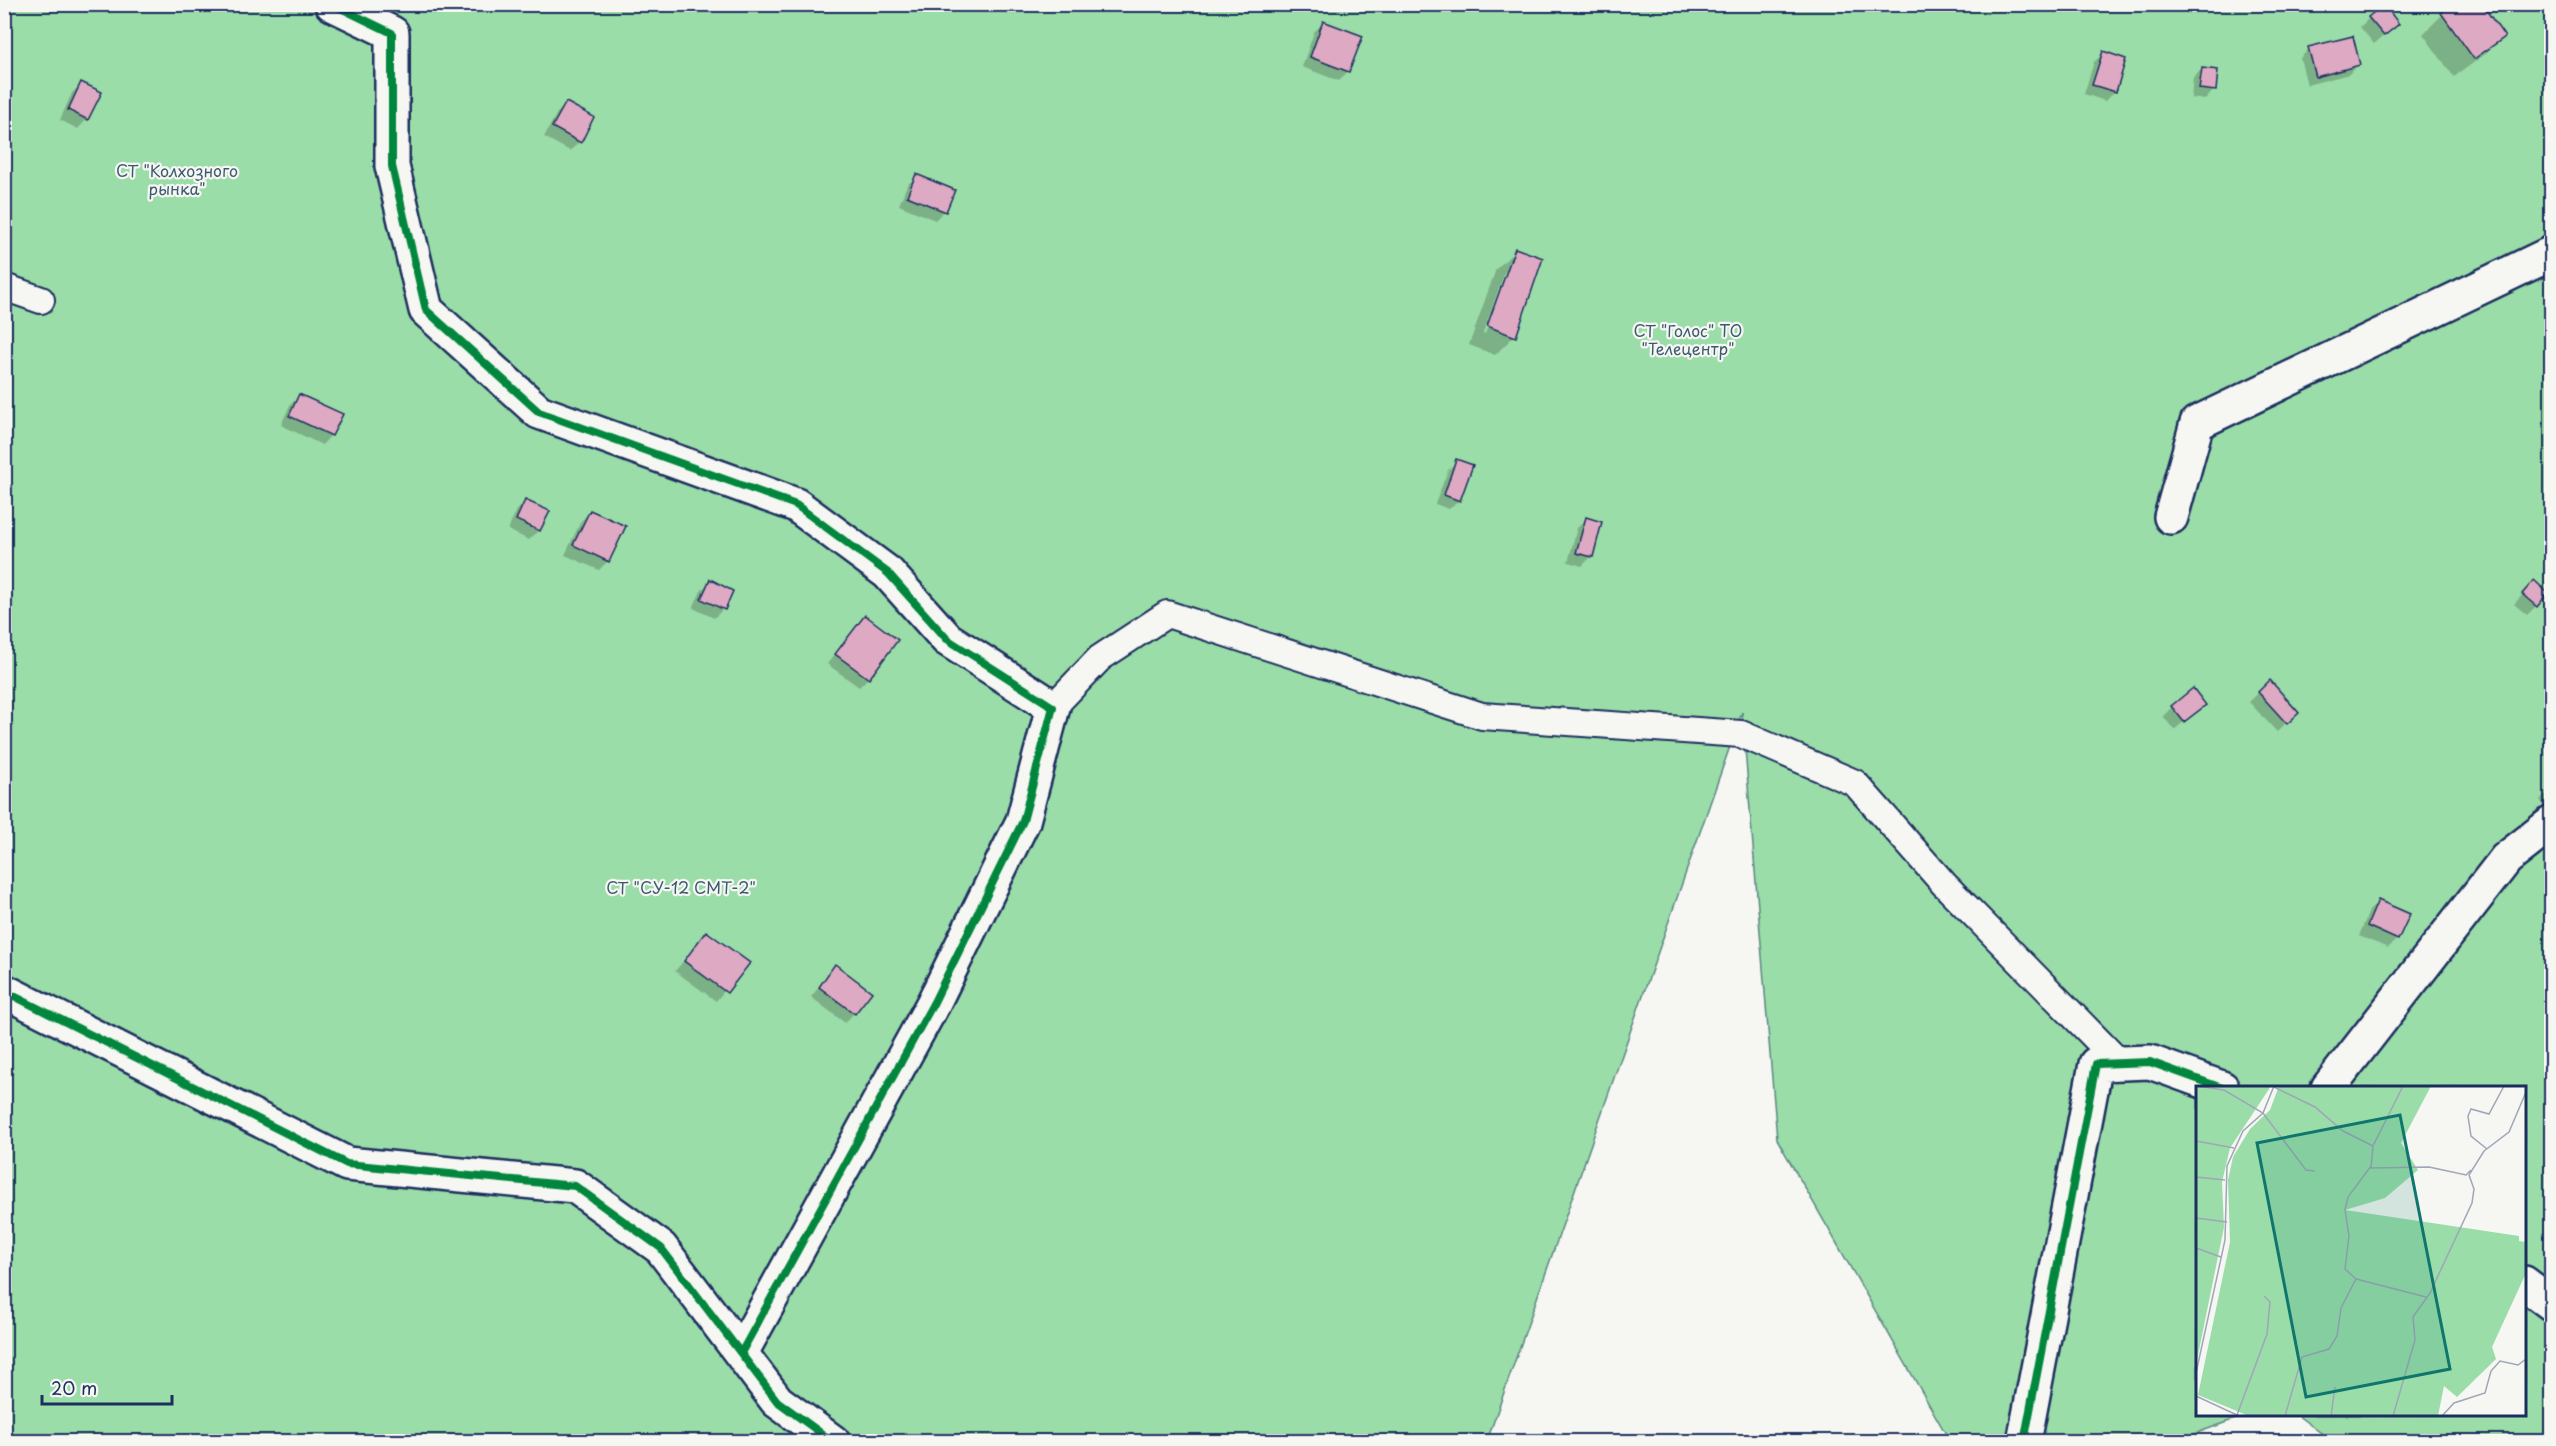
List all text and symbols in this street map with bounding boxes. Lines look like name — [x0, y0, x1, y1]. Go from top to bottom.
park label: СТ "Колхозного рынка" — [116, 158, 238, 200]
park label: СТ "Голос" ТО "Телецентр" — [1634, 318, 1742, 360]
park label: СТ "СУ-12 СМТ-2" — [606, 875, 756, 899]
inset map — [2196, 1086, 2526, 1416]
scale bar — [42, 1368, 172, 1406]
text: 20 m — [51, 1374, 97, 1401]

